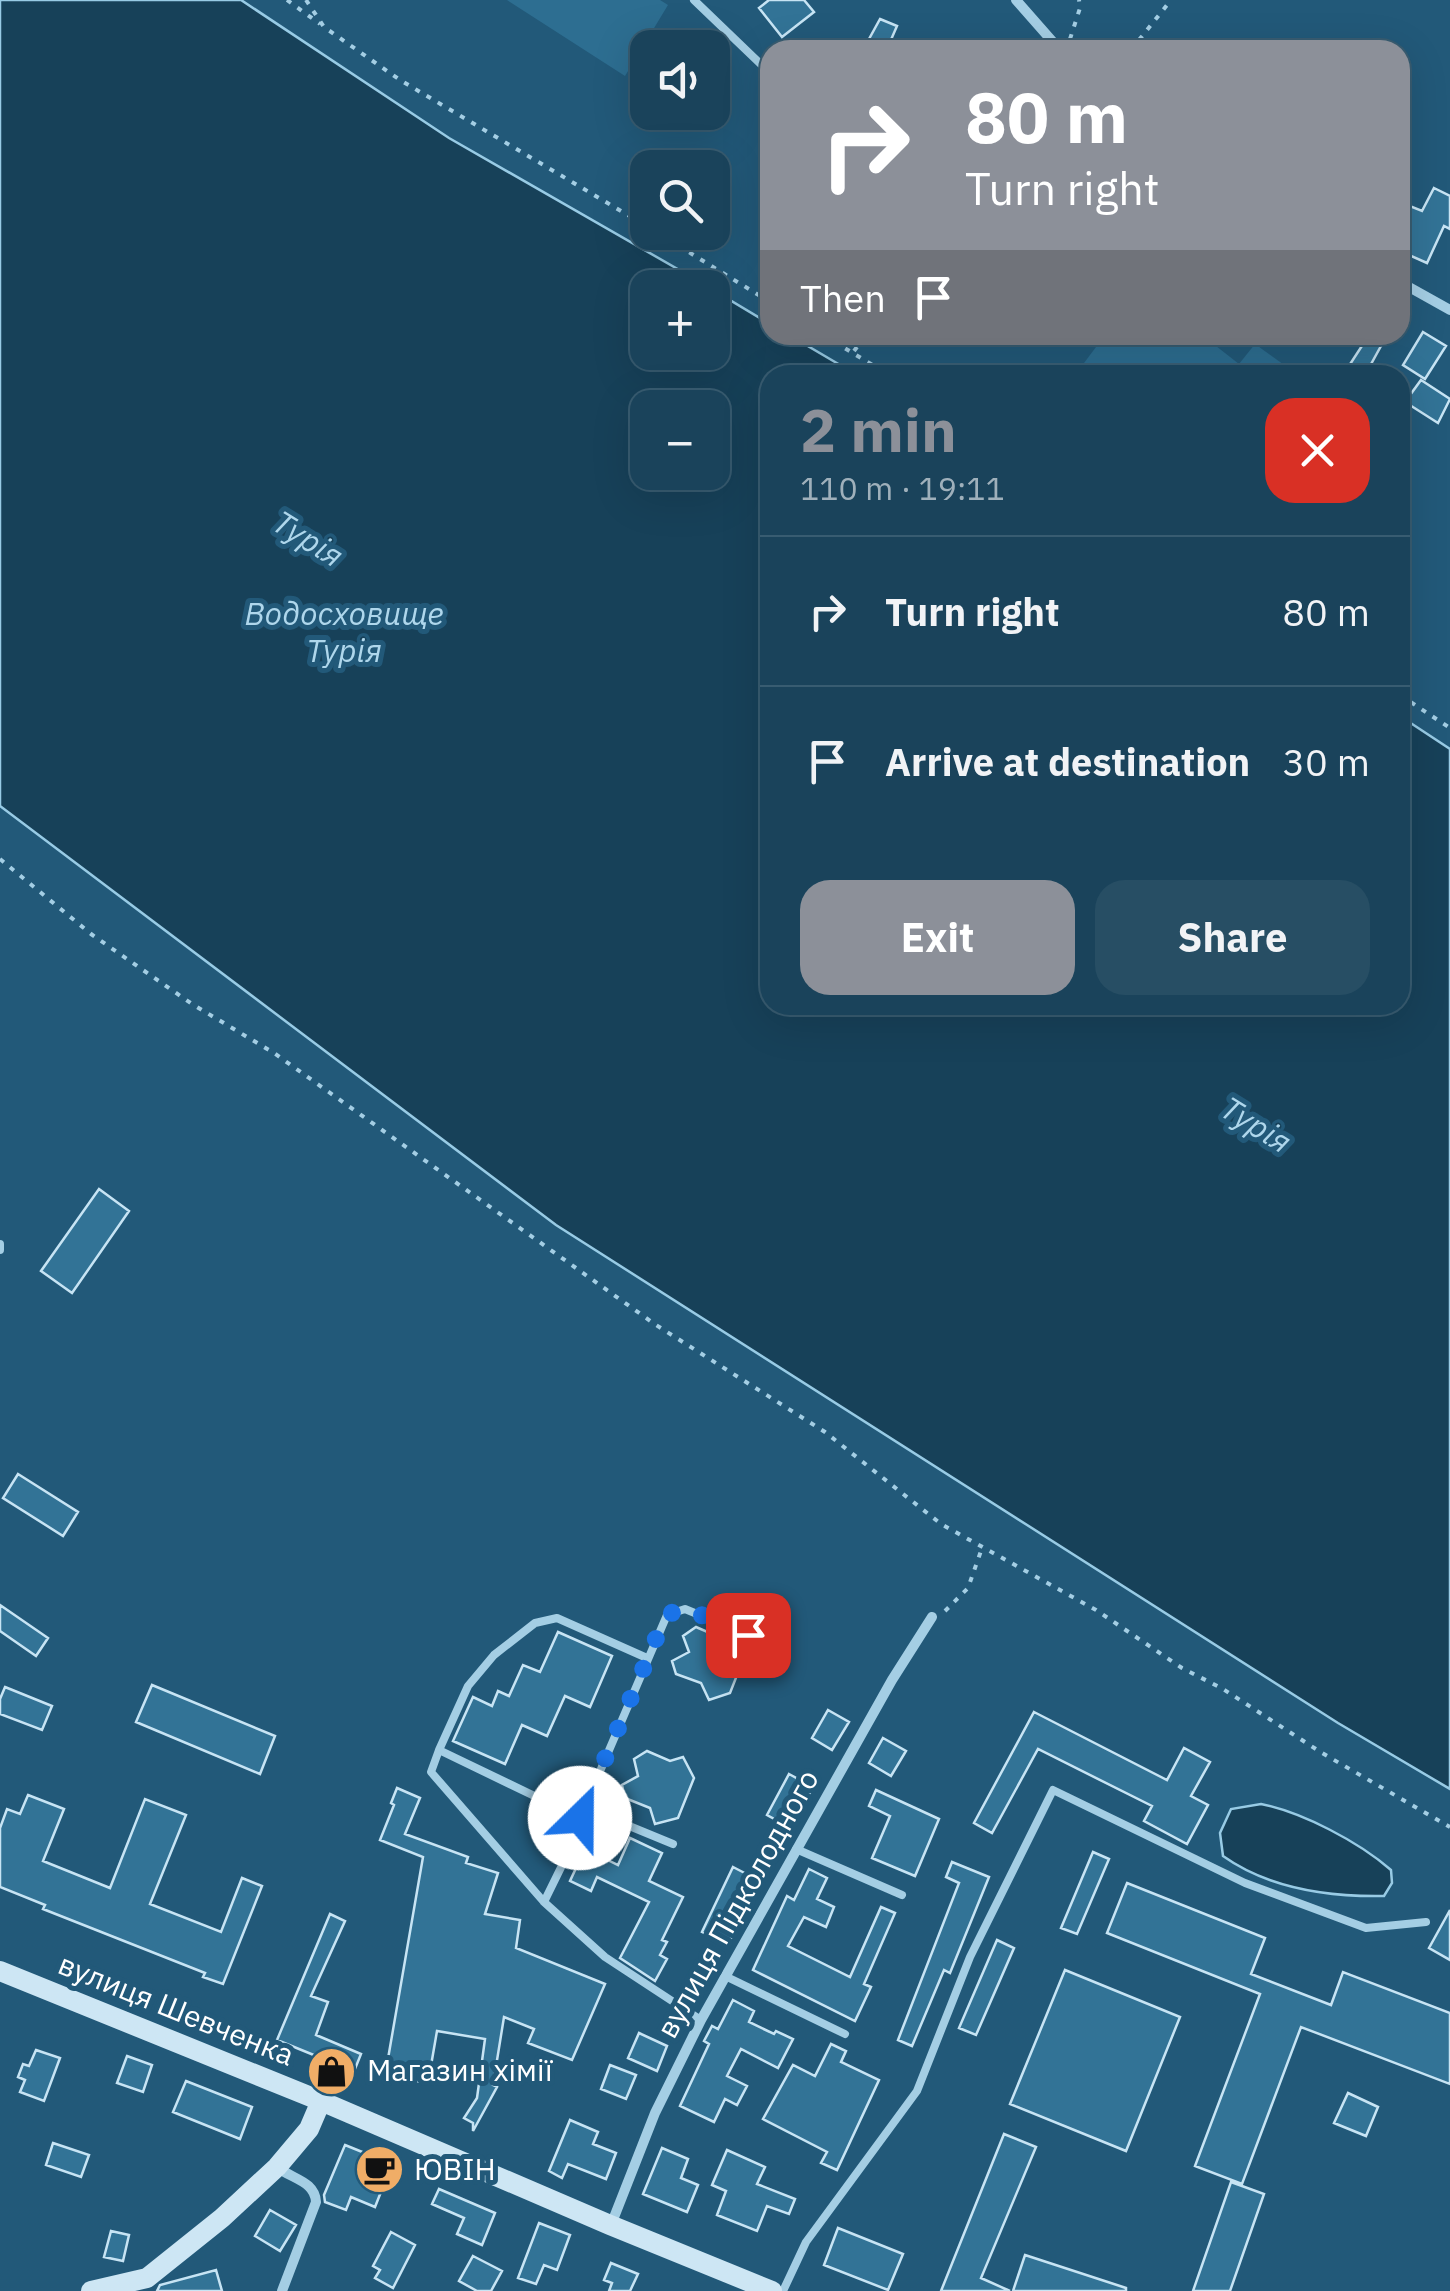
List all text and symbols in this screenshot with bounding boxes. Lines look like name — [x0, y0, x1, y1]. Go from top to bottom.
map controls — [630, 30, 730, 490]
button: sound — [630, 30, 730, 130]
text: 80 m — [965, 71, 1128, 162]
icon: right — [800, 80, 930, 210]
button: search — [630, 150, 730, 250]
text: Turn right — [965, 159, 1160, 217]
button: + — [630, 270, 730, 370]
icon: arrive — [906, 270, 961, 325]
text: Then — [800, 273, 886, 322]
button: − — [630, 390, 730, 490]
text: 2 min — [800, 390, 957, 469]
button: close — [1265, 398, 1370, 503]
text: 110 m · 19:11 — [800, 467, 1005, 509]
water label: Турія — [265, 500, 352, 576]
icon: right — [800, 584, 855, 639]
text: Turn right — [885, 587, 1060, 636]
text: 80 m — [1282, 587, 1370, 636]
water label: Водосховище Турія — [244, 592, 444, 671]
icon: arrive — [800, 734, 855, 789]
text: Arrive at destination — [885, 737, 1250, 786]
text: 30 m — [1282, 737, 1370, 786]
button: Exit — [800, 880, 1075, 995]
button: Share — [1095, 880, 1370, 995]
water label: Турія — [1213, 1086, 1300, 1162]
pin — [706, 1593, 791, 1678]
icon: arrive — [721, 1608, 776, 1663]
street label: вулиця Підколодного — [647, 1762, 827, 2044]
position arrow — [528, 1766, 632, 1870]
street label: вулиця Шевченка — [53, 1944, 300, 2074]
shop icon: Магазин хімії — [306, 2045, 358, 2097]
place label: Магазин хімії — [367, 2050, 554, 2089]
cafe icon: ЮВІН — [353, 2144, 405, 2196]
place label: ЮВІН — [414, 2149, 496, 2188]

